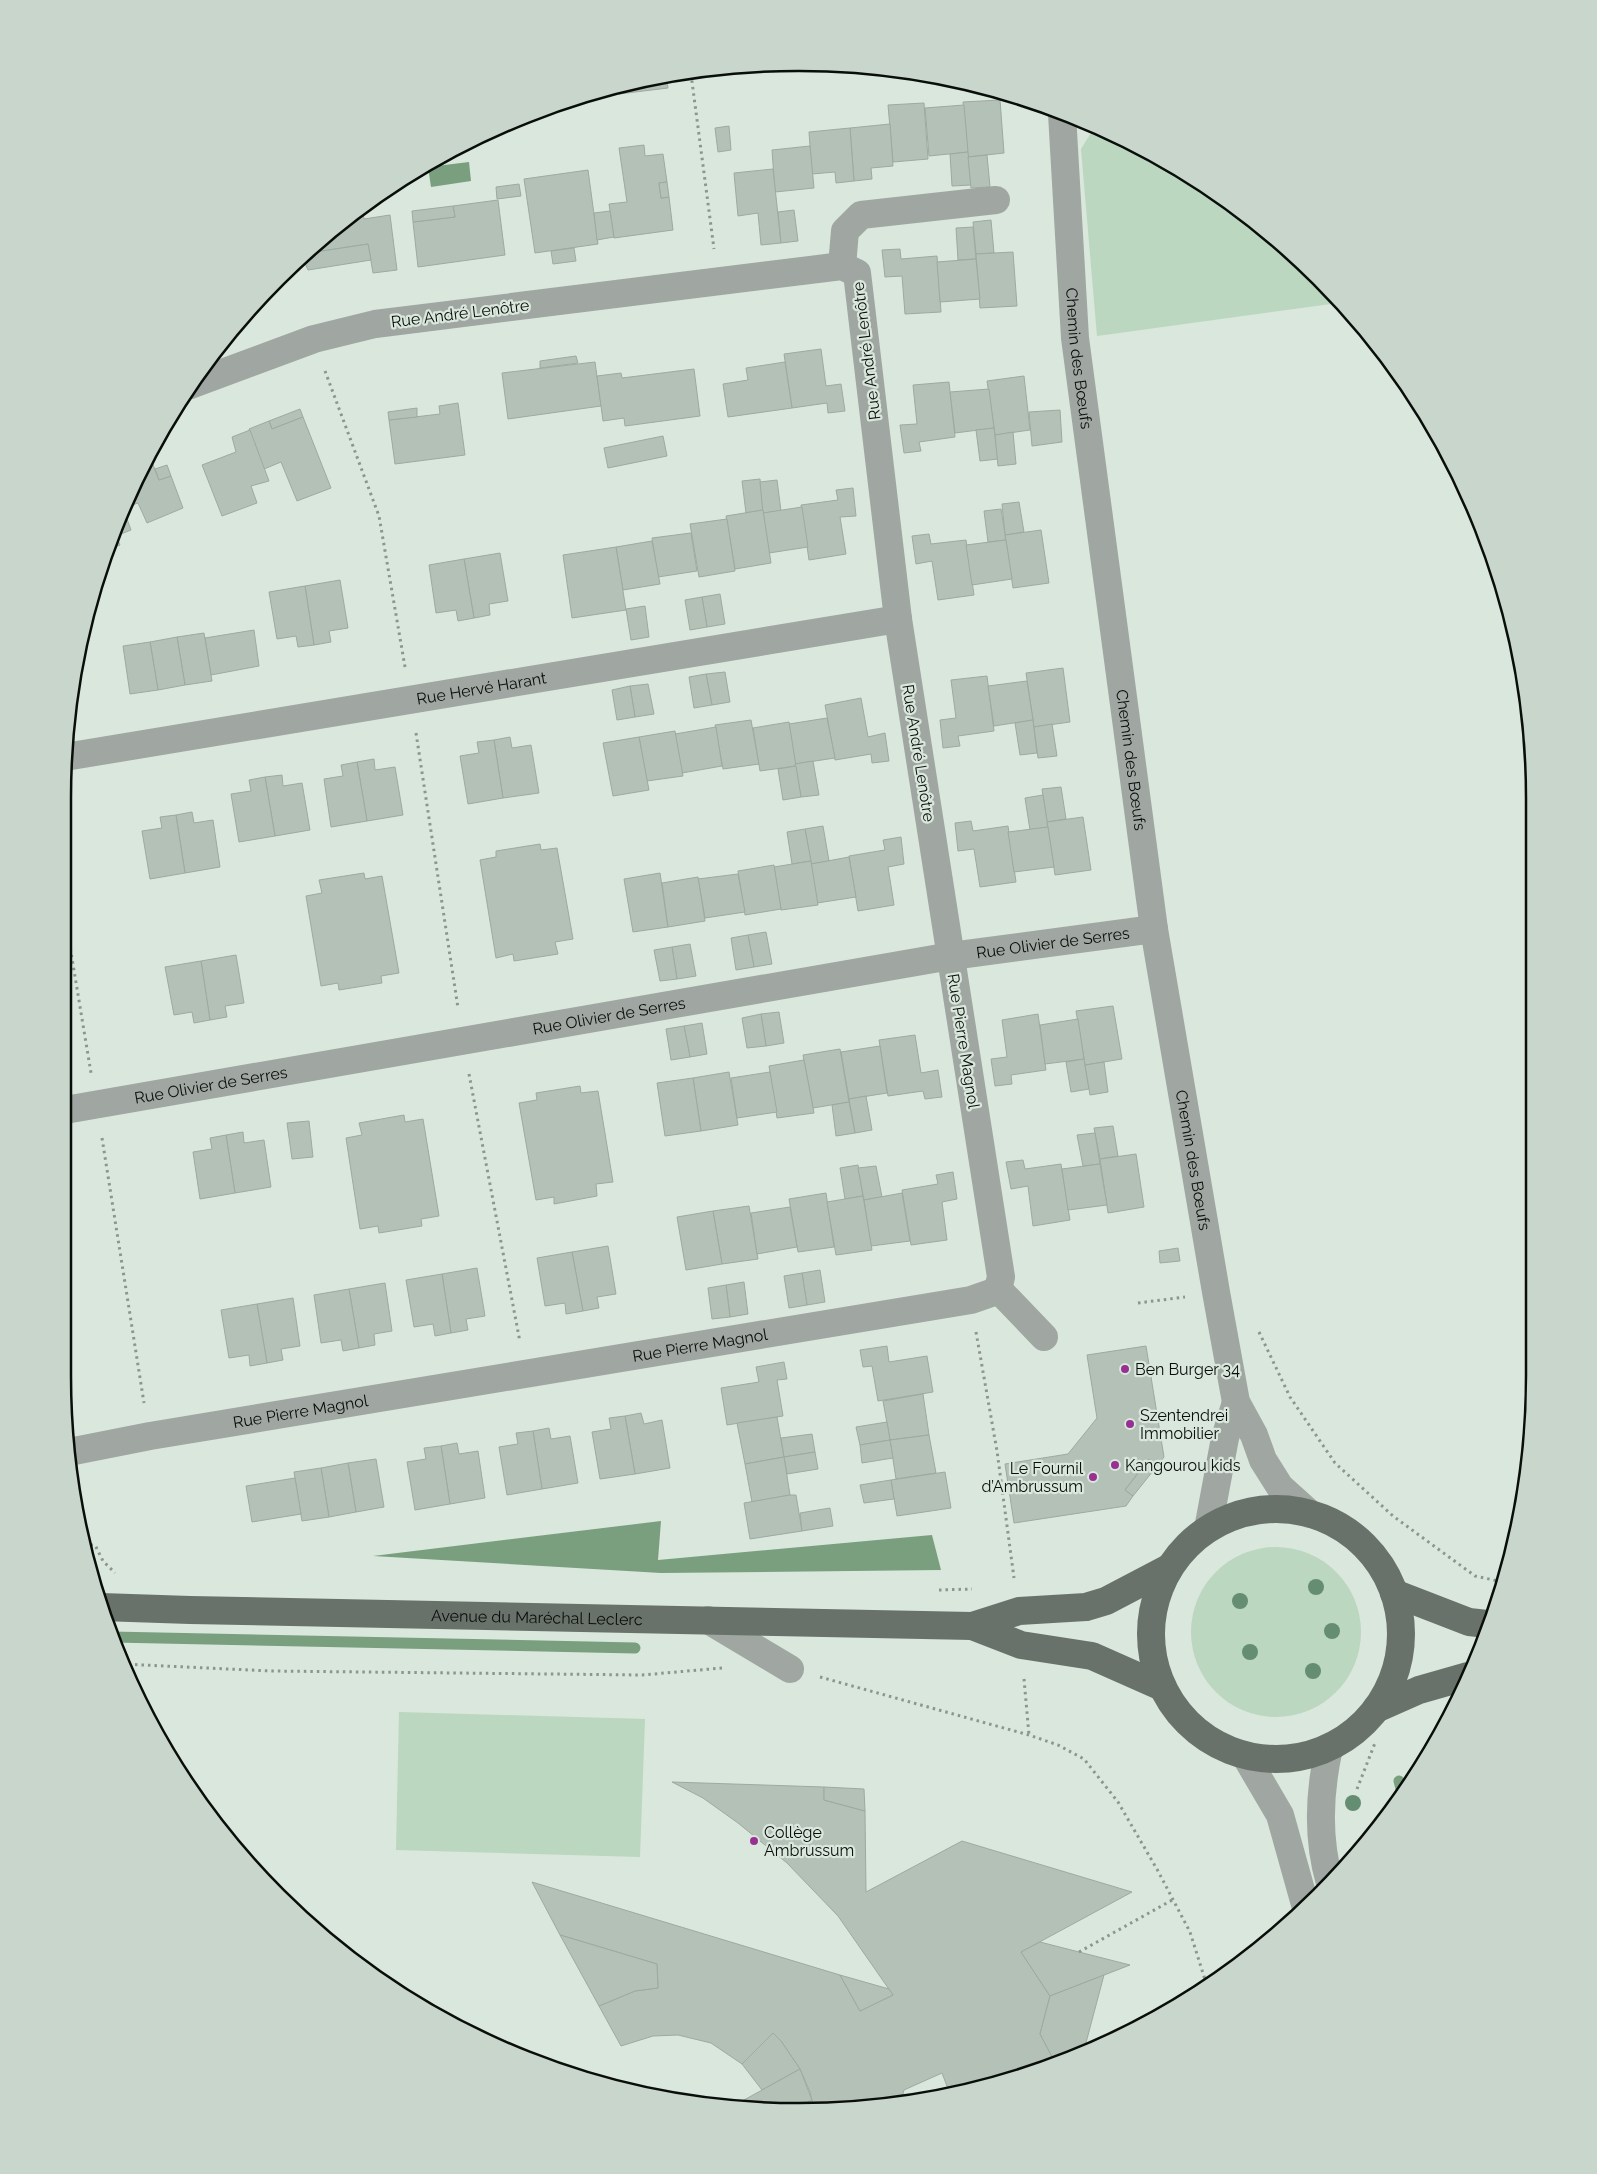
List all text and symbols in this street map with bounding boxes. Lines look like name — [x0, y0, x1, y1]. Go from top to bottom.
street label: Rue André Lenôtre — [849, 281, 884, 421]
street label: Chemin des Bœufs — [1062, 287, 1096, 431]
street label: Rue André Lenôtre — [390, 296, 530, 331]
street label: Rue Hervé Harant — [415, 668, 548, 709]
street label: Rue André Lenôtre — [898, 683, 939, 823]
street label: Chemin des Bœufs — [1112, 688, 1150, 832]
street label: Rue Olivier de Serres — [975, 923, 1131, 963]
street label: Rue Pierre Magnol — [943, 972, 984, 1111]
street label: Rue Olivier de Serres — [531, 993, 687, 1039]
street label: Rue Olivier de Serres — [133, 1062, 289, 1108]
street label: Chemin des Bœufs — [1172, 1088, 1214, 1232]
street label: Rue Pierre Magnol — [631, 1325, 770, 1366]
place label: Ben Burger 34 — [1135, 1360, 1240, 1379]
marker: Ben Burger 34 — [1119, 1363, 1131, 1375]
street label: Rue Pierre Magnol — [232, 1391, 370, 1432]
place label: Szentendrei Immobilier — [1140, 1406, 1228, 1443]
marker: Szentendrei Immobilier — [1124, 1418, 1136, 1430]
place label: Kangourou kids — [1125, 1456, 1241, 1475]
place label: Le Fournil d’Ambrussum — [981, 1459, 1084, 1496]
marker: Kangourou kids — [1109, 1459, 1121, 1471]
marker: Le Fournil d’Ambrussum — [1087, 1471, 1099, 1483]
street label: Avenue du Maréchal Leclerc — [431, 1606, 643, 1629]
place label: Collège Ambrussum — [764, 1823, 854, 1860]
marker: Collège Ambrussum — [748, 1835, 760, 1847]

